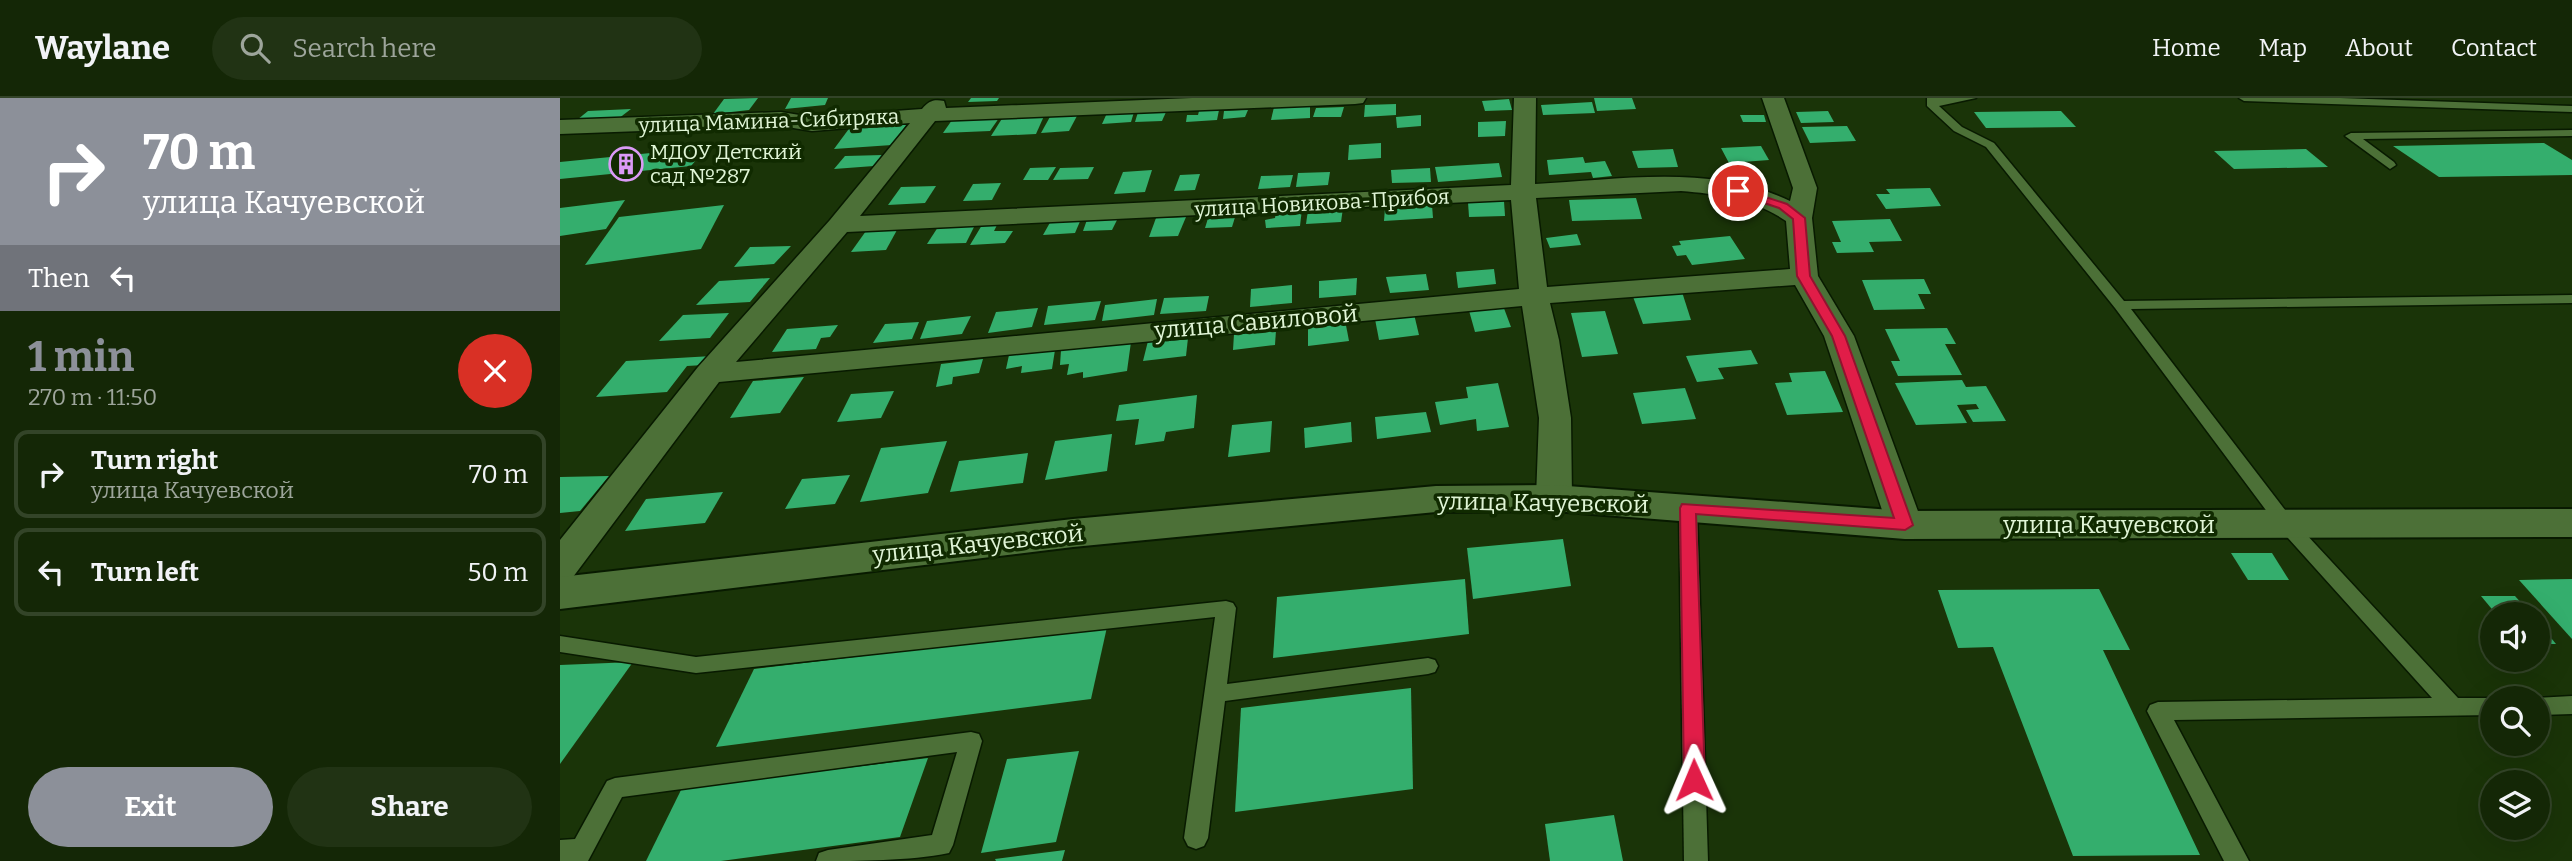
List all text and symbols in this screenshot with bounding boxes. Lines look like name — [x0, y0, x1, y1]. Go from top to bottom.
search box — [212, 17, 702, 80]
text: Waylane — [35, 28, 170, 68]
icon: search — [236, 29, 274, 67]
text: Search here — [292, 33, 437, 64]
text: Home — [2152, 34, 2221, 62]
text: Map — [2259, 34, 2307, 62]
text: About — [2345, 34, 2413, 62]
text: Contact — [2451, 34, 2537, 62]
street label: улица Мамина-Сибиряка — [637, 103, 900, 139]
text: 70 m — [143, 123, 255, 182]
icon: right — [28, 126, 119, 217]
place label: МДОУ Детский сад №287 — [650, 139, 802, 189]
building icon: МДОУ Детский сад №287 — [607, 145, 645, 183]
pin — [1708, 161, 1768, 221]
icon: arrive — [1719, 172, 1757, 210]
text: улица Качуевской — [143, 183, 425, 221]
street label: улица Новикова-Прибоя — [1193, 183, 1450, 223]
icon: left — [104, 259, 142, 297]
text: Then — [28, 263, 90, 294]
street label: улица Савиловой — [1152, 299, 1359, 345]
text: 1 min — [28, 332, 134, 382]
button: close — [458, 334, 532, 408]
text: 270 m · 11:50 — [28, 383, 157, 411]
text: Turn right — [91, 445, 218, 476]
icon: right — [32, 455, 70, 493]
text: 70 m — [469, 459, 528, 490]
text: улица Качуевской — [91, 476, 294, 504]
street label: улица Качуевской — [1436, 487, 1649, 519]
street label: улица Качуевской — [2002, 511, 2215, 539]
street label: улица Качуевской — [870, 519, 1085, 569]
icon: left — [32, 553, 70, 591]
text: Turn left — [91, 557, 199, 588]
text: 50 m — [467, 557, 528, 588]
map controls — [2480, 602, 2550, 840]
button: sound — [2480, 602, 2550, 672]
button: search — [2480, 686, 2550, 756]
position arrow — [1657, 743, 1731, 817]
button: Exit — [28, 767, 273, 847]
button: Share — [287, 767, 532, 847]
button: layers — [2480, 770, 2550, 840]

